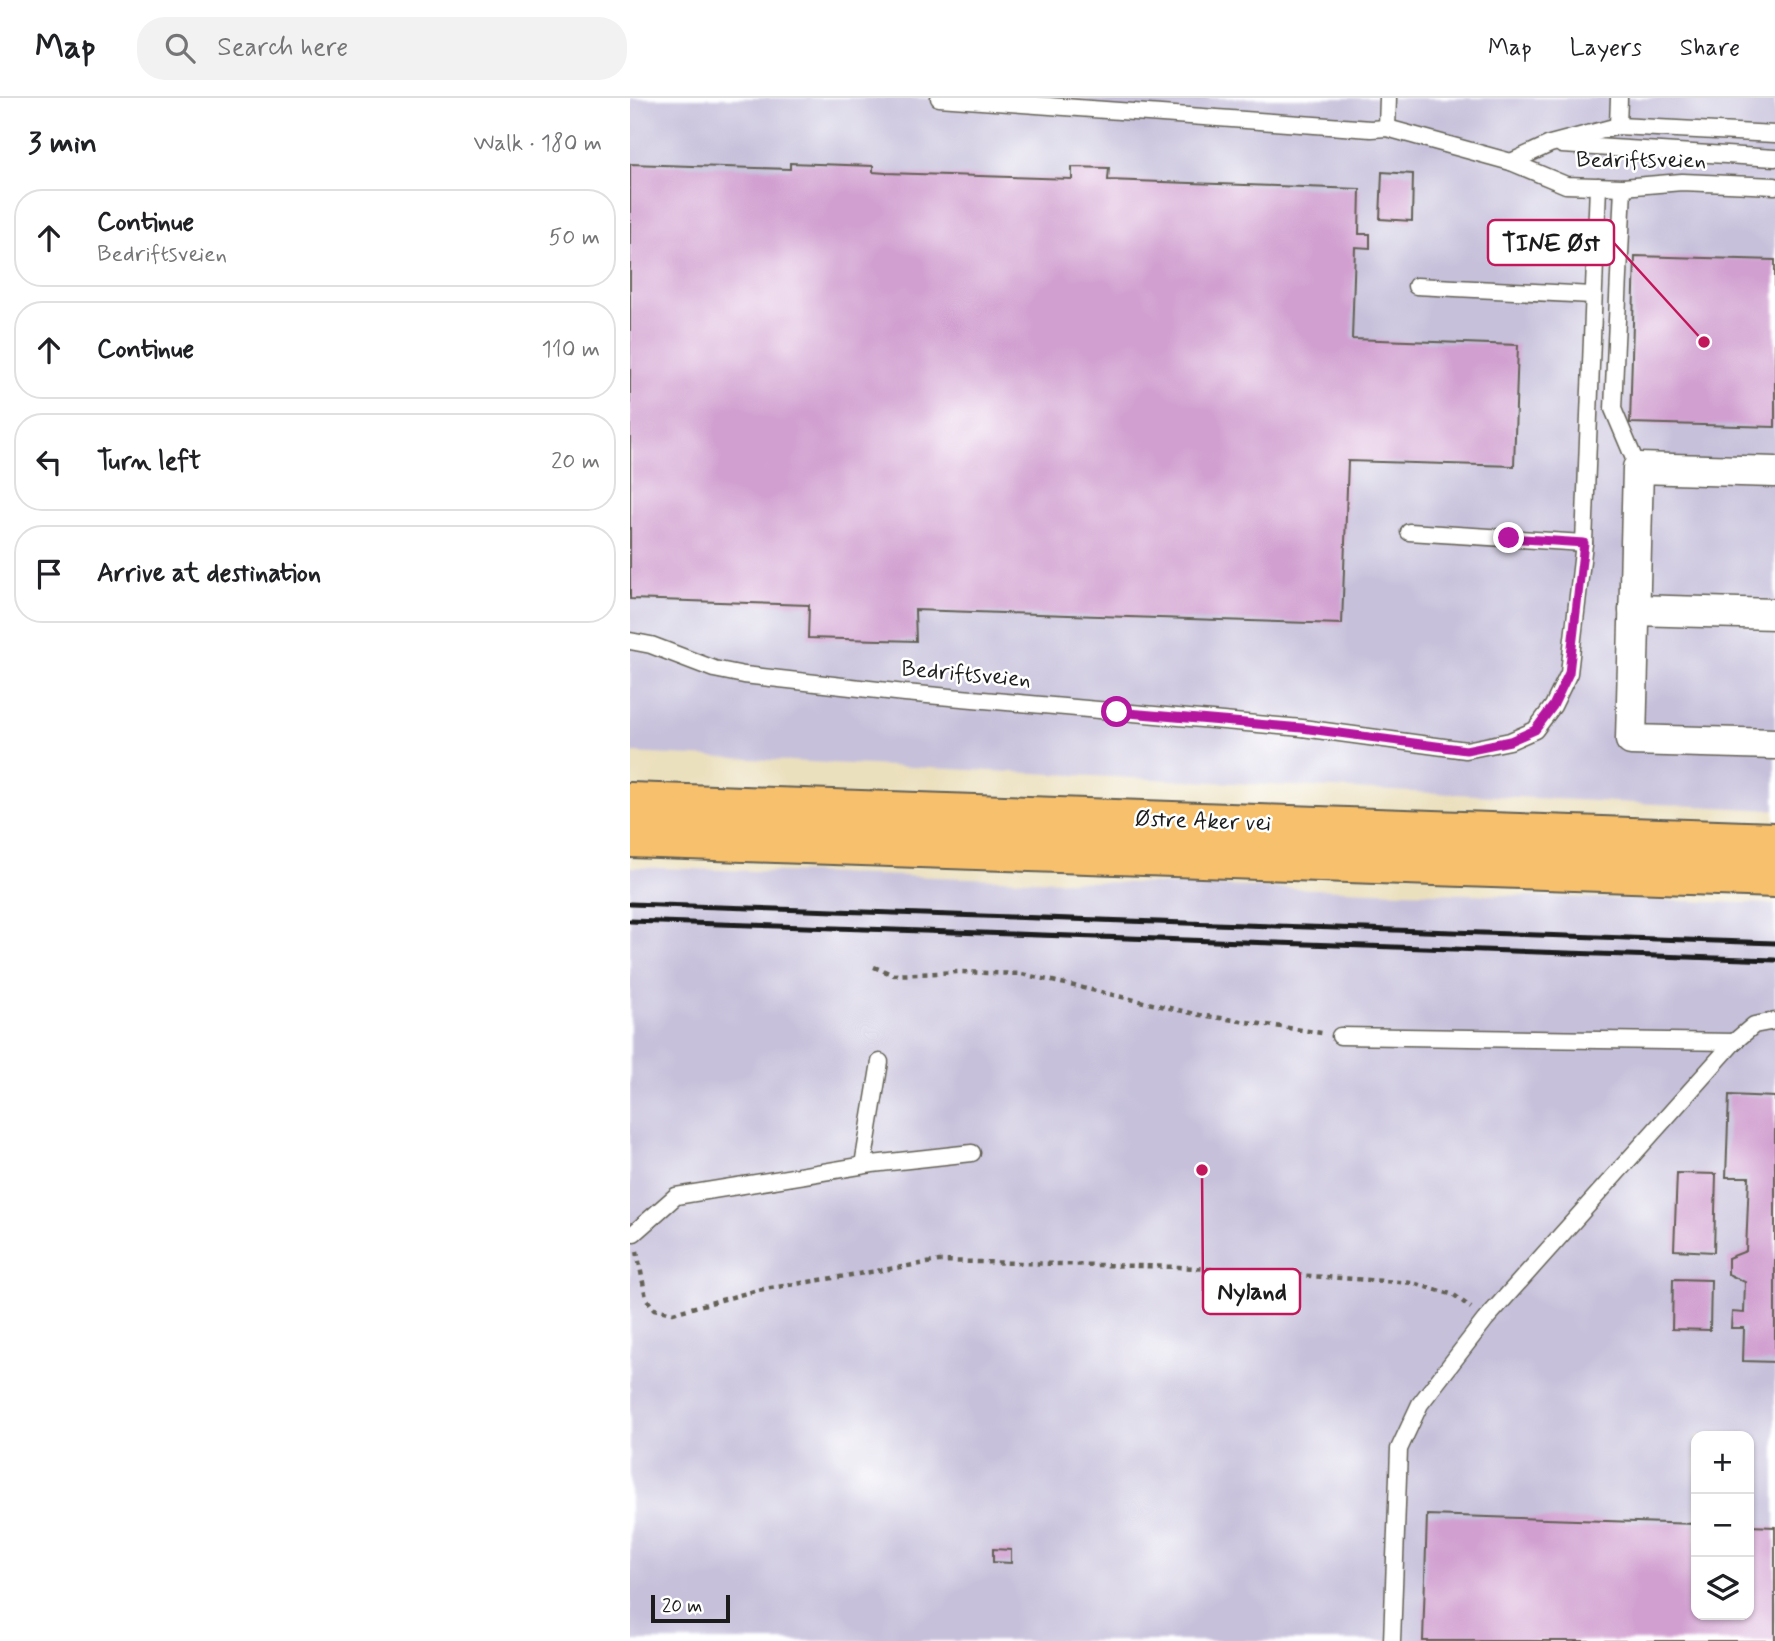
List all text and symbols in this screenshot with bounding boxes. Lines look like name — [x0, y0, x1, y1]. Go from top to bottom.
search box — [137, 17, 627, 80]
text: Map — [35, 26, 95, 70]
icon: search — [161, 29, 199, 67]
text: Search here — [217, 31, 348, 65]
text: Map — [1488, 33, 1532, 64]
text: Layers — [1570, 33, 1642, 64]
text: Share — [1680, 33, 1740, 64]
text: 3 min — [28, 124, 97, 163]
text: Walk · 180 m — [473, 129, 602, 159]
street label: Bedriftsveien — [1576, 146, 1706, 176]
text: Continue — [97, 206, 194, 240]
icon: ahead — [30, 219, 68, 257]
callout: TINE Øst — [1488, 220, 1614, 265]
text: 50 m — [549, 223, 600, 253]
text: TINE Øst — [1502, 229, 1601, 260]
text: Bedriftsveien — [97, 240, 227, 270]
icon: ahead — [30, 331, 68, 369]
text: Continue — [97, 333, 194, 367]
text: 110 m — [541, 335, 600, 365]
icon: left — [30, 443, 68, 481]
text: Turn left — [97, 445, 201, 479]
text: 20 m — [551, 447, 600, 477]
route end — [1493, 522, 1524, 553]
icon: arrive — [30, 555, 68, 593]
text: Arrive at destination — [97, 557, 321, 591]
street label: Bedriftsveien — [900, 654, 1032, 696]
route start — [1101, 696, 1132, 727]
street label: Østre Aker vei — [1134, 805, 1272, 839]
callout: Nyland — [1203, 1269, 1300, 1314]
text: Nyland — [1217, 1277, 1287, 1308]
map controls — [1691, 1431, 1754, 1620]
button: + — [1691, 1431, 1754, 1494]
button: − — [1691, 1494, 1754, 1557]
button: layers — [1691, 1557, 1754, 1620]
scale bar — [651, 1592, 730, 1624]
text: 20 m — [662, 1594, 702, 1619]

